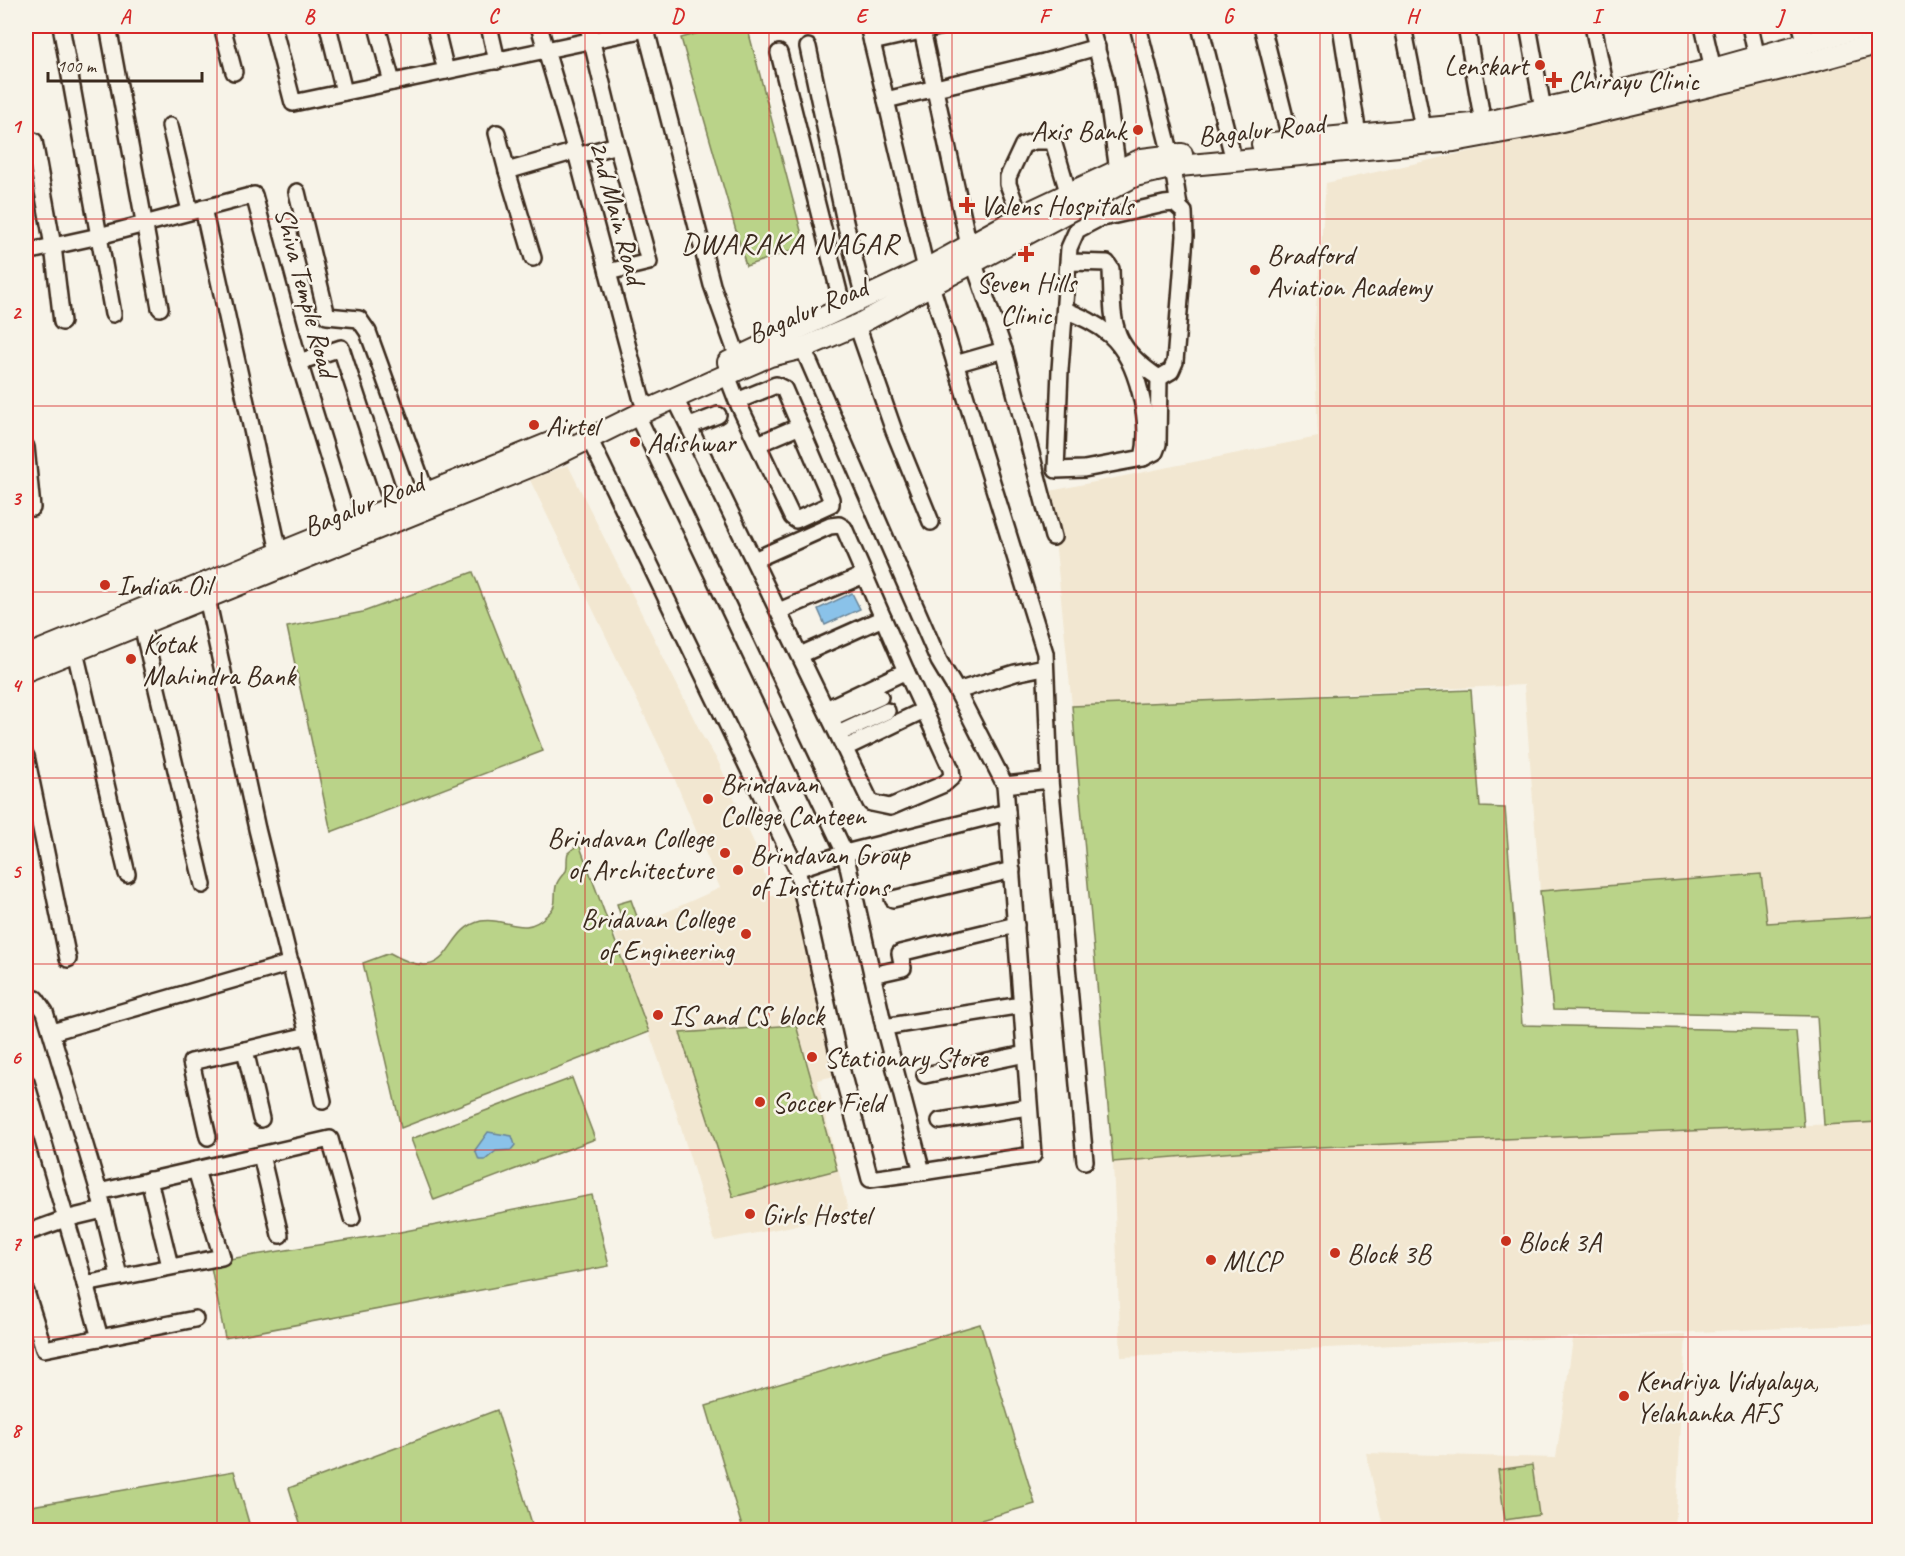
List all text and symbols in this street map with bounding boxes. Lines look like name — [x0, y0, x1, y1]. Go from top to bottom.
text: A — [120, 4, 132, 29]
text: B — [304, 4, 316, 29]
text: C — [488, 4, 500, 29]
text: D — [671, 4, 685, 29]
text: E — [856, 4, 870, 29]
text: F — [1039, 4, 1053, 29]
text: G — [1223, 4, 1236, 29]
text: H — [1406, 4, 1421, 29]
text: I — [1592, 4, 1605, 29]
text: J — [1775, 4, 1787, 29]
scale bar — [48, 45, 202, 83]
place label: Lenskart — [1444, 48, 1531, 83]
text: 100 m — [57, 55, 98, 77]
marker: Lenskart — [1533, 58, 1547, 72]
place label: Chirayu Clinic — [1568, 63, 1701, 98]
marker: Chirayu Clinic — [1545, 71, 1563, 89]
street label: Bagalur Road — [1196, 105, 1330, 154]
place label: Axis Bank — [1032, 113, 1129, 148]
text: 1 — [12, 114, 23, 139]
marker: Axis Bank — [1131, 123, 1145, 137]
street label: 2nd Main Road — [582, 137, 654, 292]
place label: Valens Hospitals — [980, 188, 1136, 223]
marker: Valens Hospitals — [958, 196, 976, 214]
street label: Shiva Temple Road — [267, 203, 347, 385]
district label: DWARAKA NAGAR — [681, 224, 902, 262]
place label: Bradford Aviation Academy — [1267, 237, 1434, 304]
marker: Seven Hills Clinic — [1017, 245, 1035, 263]
marker: Bradford Aviation Academy — [1248, 263, 1262, 277]
place label: Seven Hills Clinic — [976, 265, 1078, 332]
street label: Bagalur Road — [742, 268, 876, 351]
text: 2 — [12, 300, 23, 325]
place label: Airtel — [546, 408, 604, 443]
marker: Airtel — [527, 418, 541, 432]
place label: Adishwar — [647, 425, 737, 460]
marker: Adishwar — [628, 435, 642, 449]
street label: Bagalur Road — [298, 463, 432, 544]
text: 3 — [12, 486, 23, 511]
place label: Indian Oil — [117, 568, 216, 603]
marker: Indian Oil — [98, 578, 112, 592]
place label: Kotak Mahindra Bank — [143, 626, 297, 693]
marker: Kotak Mahindra Bank — [124, 652, 138, 666]
text: 4 — [12, 673, 24, 698]
place label: Brindavan College Canteen — [720, 766, 867, 833]
marker: Brindavan College Canteen — [701, 792, 715, 806]
place label: Brindavan College of Architecture — [547, 820, 715, 887]
place label: Brindavan Group of Institutions — [750, 837, 911, 904]
marker: Brindavan College of Architecture — [718, 846, 732, 860]
text: 5 — [12, 859, 23, 884]
marker: Brindavan Group of Institutions — [731, 863, 745, 877]
place label: Bridavan College of Engineering — [581, 901, 736, 968]
marker: Bridavan College of Engineering — [739, 927, 753, 941]
place label: IS and CS block — [670, 998, 826, 1033]
marker: IS and CS block — [651, 1008, 665, 1022]
place label: Stationary Store — [824, 1040, 989, 1075]
text: 6 — [11, 1045, 22, 1070]
marker: Stationary Store — [805, 1050, 819, 1064]
place label: Soccer Field — [772, 1085, 888, 1120]
marker: Soccer Field — [753, 1095, 767, 1109]
place label: Girls Hostel — [762, 1197, 876, 1232]
marker: Girls Hostel — [743, 1207, 757, 1221]
place label: Block 3A — [1518, 1224, 1603, 1259]
text: 7 — [12, 1231, 23, 1256]
marker: Block 3A — [1499, 1234, 1513, 1248]
place label: Block 3B — [1347, 1236, 1433, 1271]
place label: MLCP — [1223, 1243, 1284, 1278]
marker: Block 3B — [1328, 1246, 1342, 1260]
marker: MLCP — [1204, 1253, 1218, 1267]
place label: Kendriya Vidyalaya, Yelahanka AFS — [1636, 1363, 1819, 1430]
marker: Kendriya Vidyalaya, Yelahanka AFS — [1617, 1389, 1631, 1403]
text: 8 — [12, 1418, 24, 1443]

